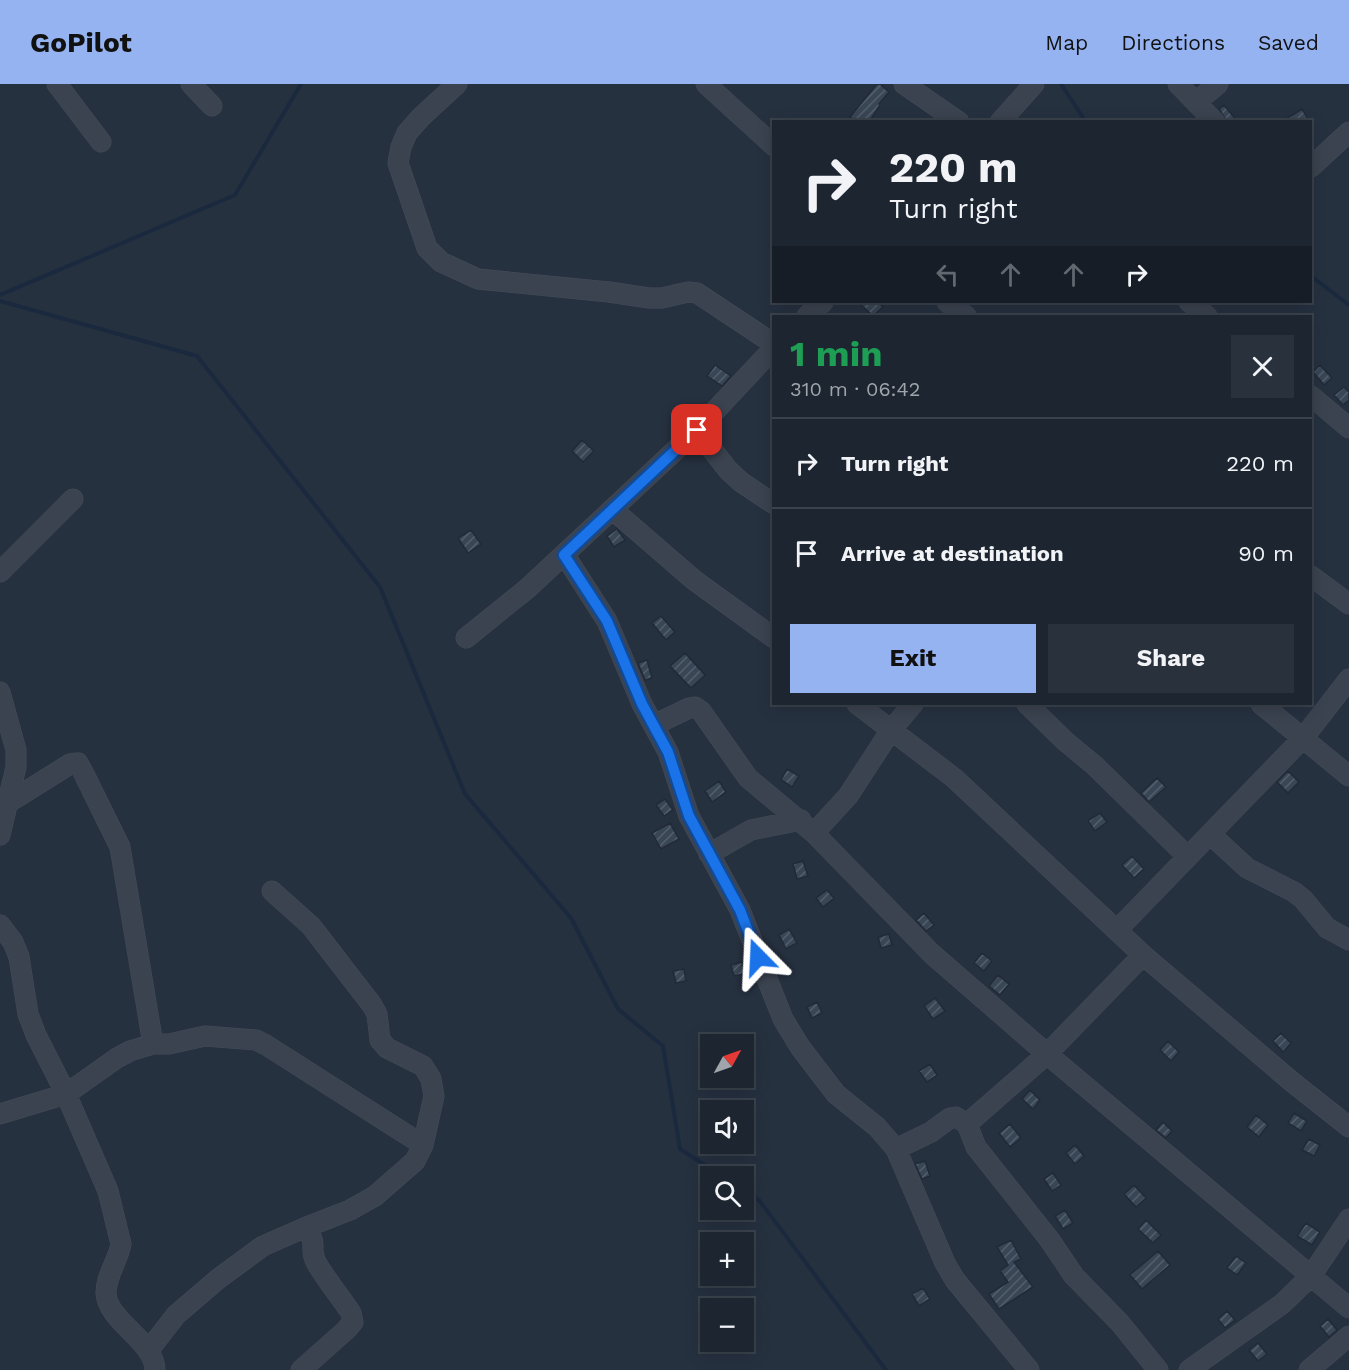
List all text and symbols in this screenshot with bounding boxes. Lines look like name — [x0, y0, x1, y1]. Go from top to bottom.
text: GoPilot — [30, 26, 132, 59]
text: Map — [1045, 30, 1088, 55]
text: Directions — [1121, 30, 1225, 55]
text: Saved — [1258, 30, 1319, 55]
text: 220 m — [889, 143, 1018, 192]
icon: right — [790, 144, 868, 222]
text: Turn right — [889, 193, 1018, 225]
icon: left — [931, 258, 964, 291]
icon: ahead — [994, 258, 1027, 291]
icon: ahead — [1057, 258, 1090, 291]
icon: right — [1120, 258, 1153, 291]
text: 1 min — [790, 333, 882, 375]
button: close — [1231, 335, 1294, 398]
text: 310 m · 06:42 — [790, 377, 920, 401]
pin — [671, 404, 722, 455]
icon: arrive — [680, 413, 713, 446]
icon: right — [790, 447, 823, 480]
text: Turn right — [841, 451, 948, 476]
text: 220 m — [1226, 451, 1294, 476]
icon: arrive — [790, 537, 823, 570]
text: Arrive at destination — [841, 541, 1064, 566]
text: 90 m — [1238, 541, 1294, 566]
button: Exit — [790, 624, 1036, 693]
button: Share — [1048, 624, 1294, 693]
position arrow — [726, 925, 790, 989]
north arrow — [700, 1034, 754, 1088]
map controls — [700, 1034, 754, 1352]
button: sound — [700, 1100, 754, 1154]
button: search — [700, 1166, 754, 1220]
button: + — [700, 1232, 754, 1286]
button: − — [700, 1298, 754, 1352]

